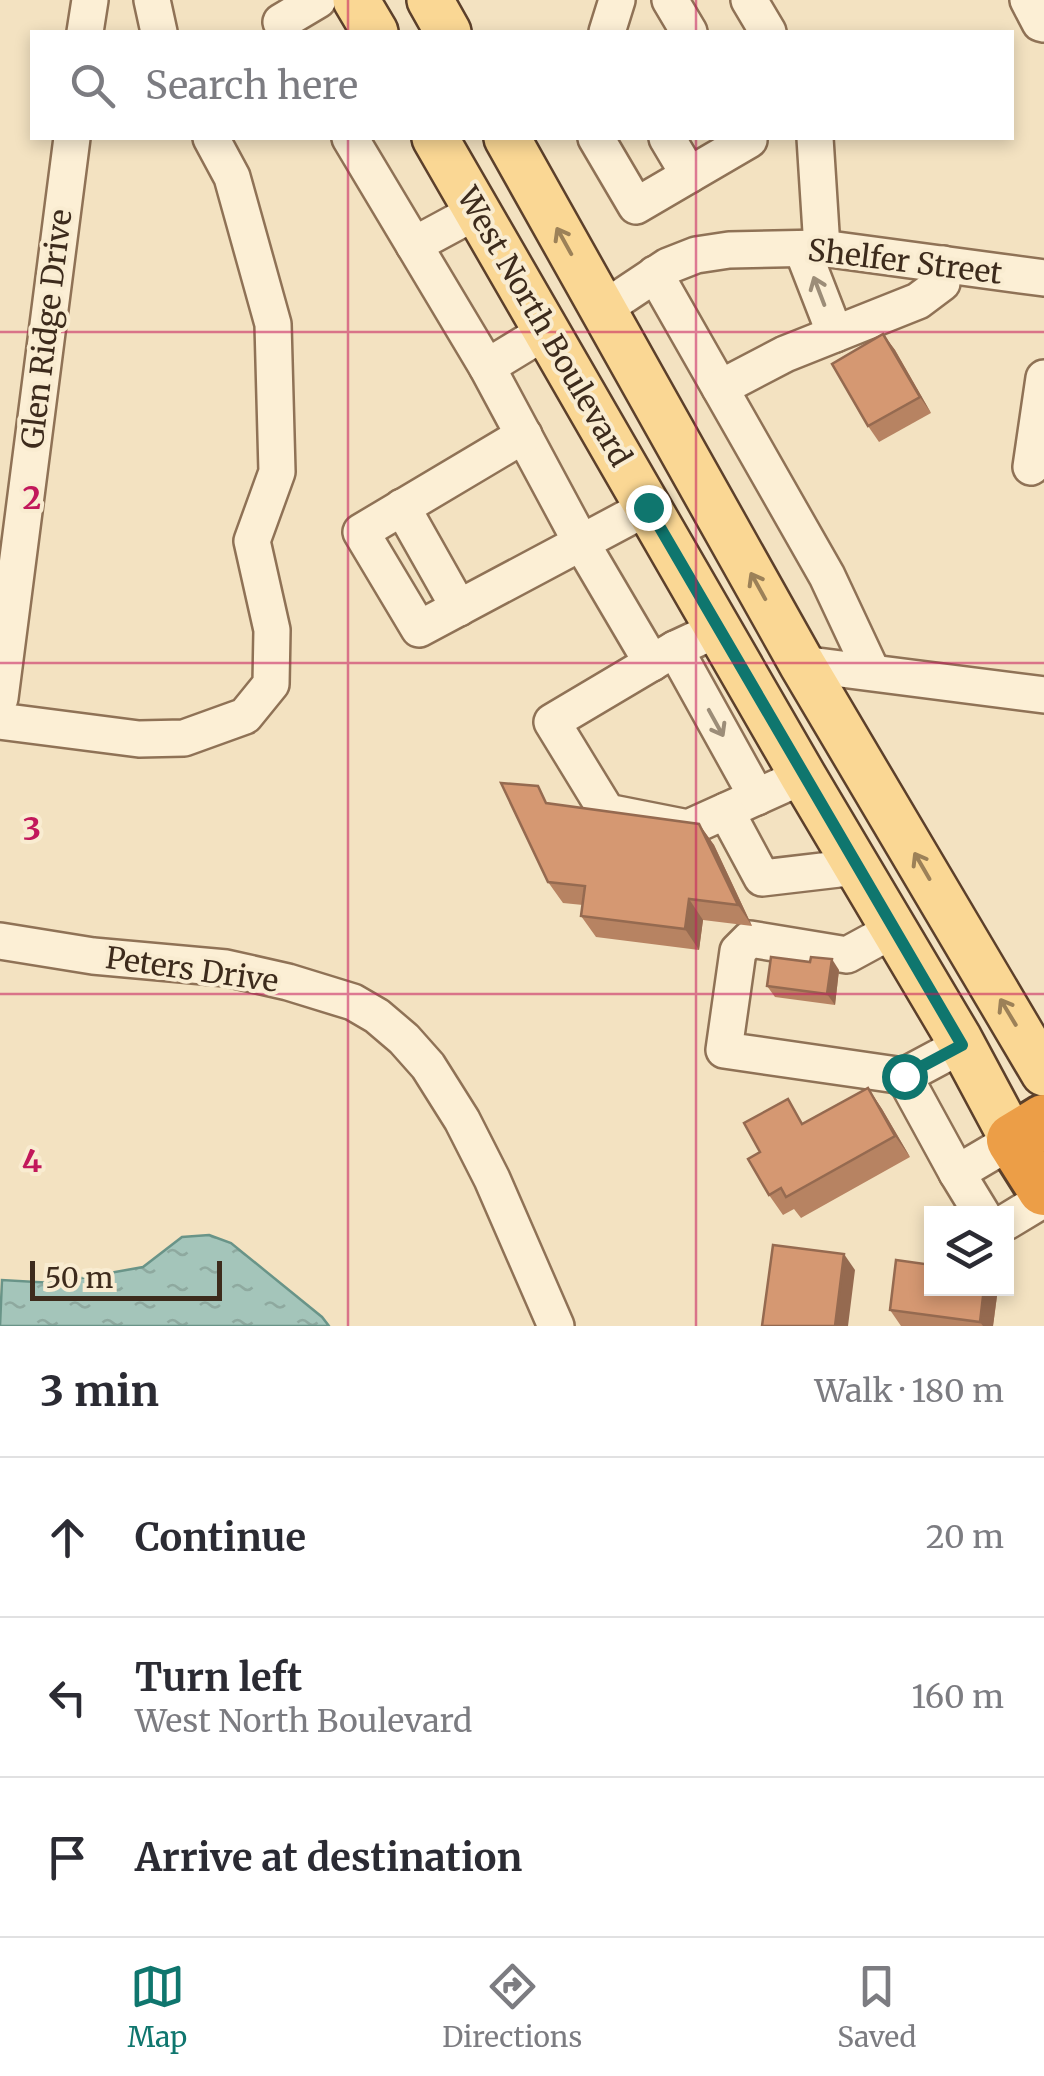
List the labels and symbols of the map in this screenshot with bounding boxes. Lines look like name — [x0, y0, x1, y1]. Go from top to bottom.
street label: West North Boulevard — [449, 179, 640, 473]
street label: Glen Ridge Drive — [12, 207, 80, 451]
one-way arrow — [554, 227, 574, 257]
street label: Shelfer Street — [806, 230, 1005, 292]
one-way arrow — [808, 277, 826, 307]
text: 2 — [23, 478, 41, 518]
route end — [626, 485, 672, 531]
one-way arrow — [748, 571, 768, 601]
one-way arrow — [707, 708, 727, 737]
text: 3 — [23, 809, 41, 849]
one-way arrow — [912, 853, 932, 881]
street label: Peters Drive — [103, 938, 281, 1000]
one-way arrow — [997, 998, 1017, 1027]
route start — [882, 1054, 928, 1100]
text: 4 — [22, 1141, 42, 1181]
scale bar — [30, 1256, 222, 1300]

